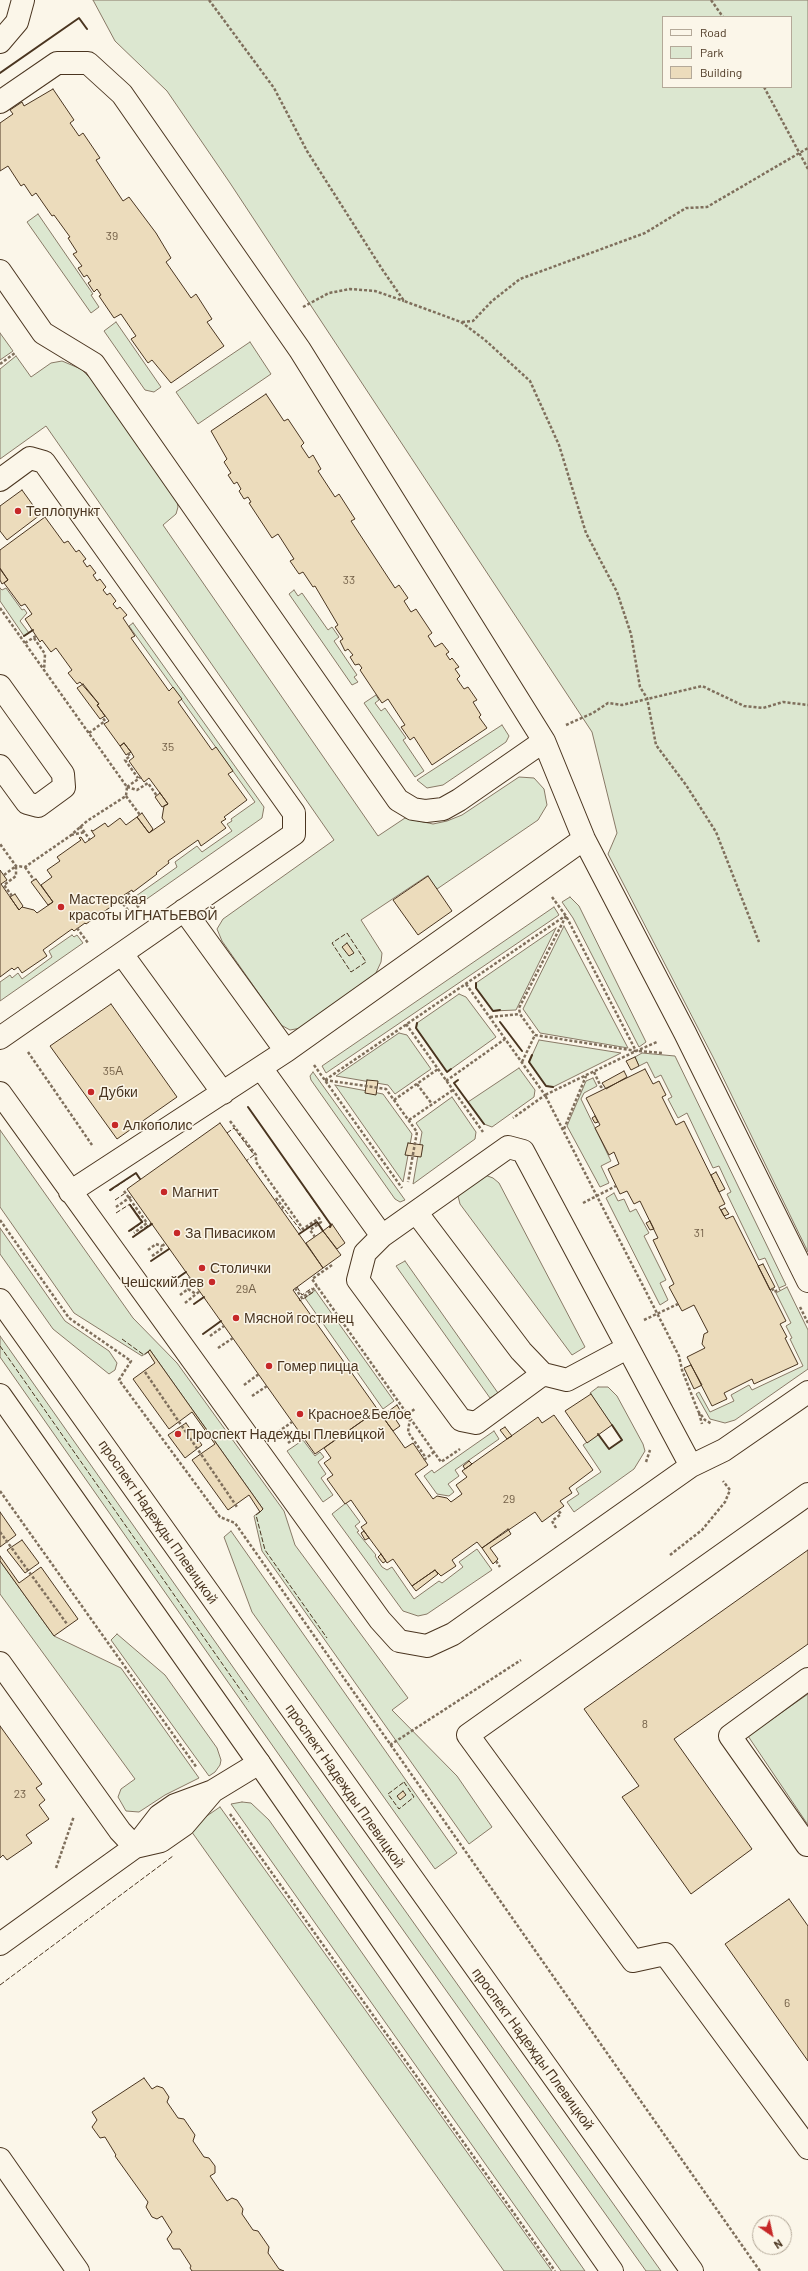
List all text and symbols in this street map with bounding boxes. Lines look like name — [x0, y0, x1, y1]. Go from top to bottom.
legend — [662, 16, 792, 88]
text: Road — [700, 25, 727, 39]
text: Park — [700, 45, 724, 59]
text: Building — [700, 65, 742, 79]
house number: 39 — [106, 229, 118, 243]
place label: Теплопункт — [26, 503, 100, 519]
marker: Теплопункт — [13, 506, 23, 516]
house number: 33 — [343, 573, 355, 587]
house number: 35 — [162, 740, 174, 754]
place label: Мастерская красоты ИГНАТЬЕВОЙ — [69, 891, 218, 924]
marker: Мастерская красоты ИГНАТЬЕВОЙ — [56, 902, 66, 912]
house number: 35А — [103, 1064, 123, 1078]
place label: Дубки — [99, 1084, 138, 1100]
marker: Дубки — [86, 1087, 96, 1097]
place label: Алкополис — [123, 1117, 193, 1133]
marker: Алкополис — [110, 1120, 120, 1130]
place label: Магнит — [172, 1184, 219, 1200]
marker: Магнит — [159, 1187, 169, 1197]
place label: За Пивасиком — [185, 1225, 276, 1241]
house number: 31 — [694, 1226, 704, 1240]
marker: За Пивасиком — [172, 1228, 182, 1238]
place label: Столички — [210, 1260, 271, 1276]
marker: Столички — [197, 1263, 207, 1273]
place label: Чешский лев — [121, 1274, 204, 1290]
marker: Чешский лев — [207, 1277, 217, 1287]
house number: 29А — [236, 1282, 256, 1296]
place label: Мясной гостинец — [244, 1310, 354, 1326]
marker: Мясной гостинец — [231, 1313, 241, 1323]
place label: Гомер пицца — [277, 1358, 359, 1374]
marker: Гомер пицца — [264, 1361, 274, 1371]
place label: Красное&Белое — [308, 1406, 412, 1422]
marker: Красное&Белое — [295, 1409, 305, 1419]
place label: Проспект Надежды Плевицкой — [186, 1426, 385, 1442]
marker: Проспект Надежды Плевицкой — [173, 1429, 183, 1439]
street label: проспект Надежды Плевицкой — [95, 1437, 221, 1607]
house number: 29 — [503, 1492, 515, 1506]
street label: проспект Надежды Плевицкой — [282, 1701, 408, 1871]
house number: 8 — [642, 1717, 648, 1731]
house number: 23 — [14, 1787, 26, 1801]
street label: проспект Надежды Плевицкой — [469, 1965, 597, 2133]
house number: 6 — [784, 1996, 790, 2010]
north arrow — [752, 2215, 792, 2255]
text: N — [772, 2237, 785, 2252]

